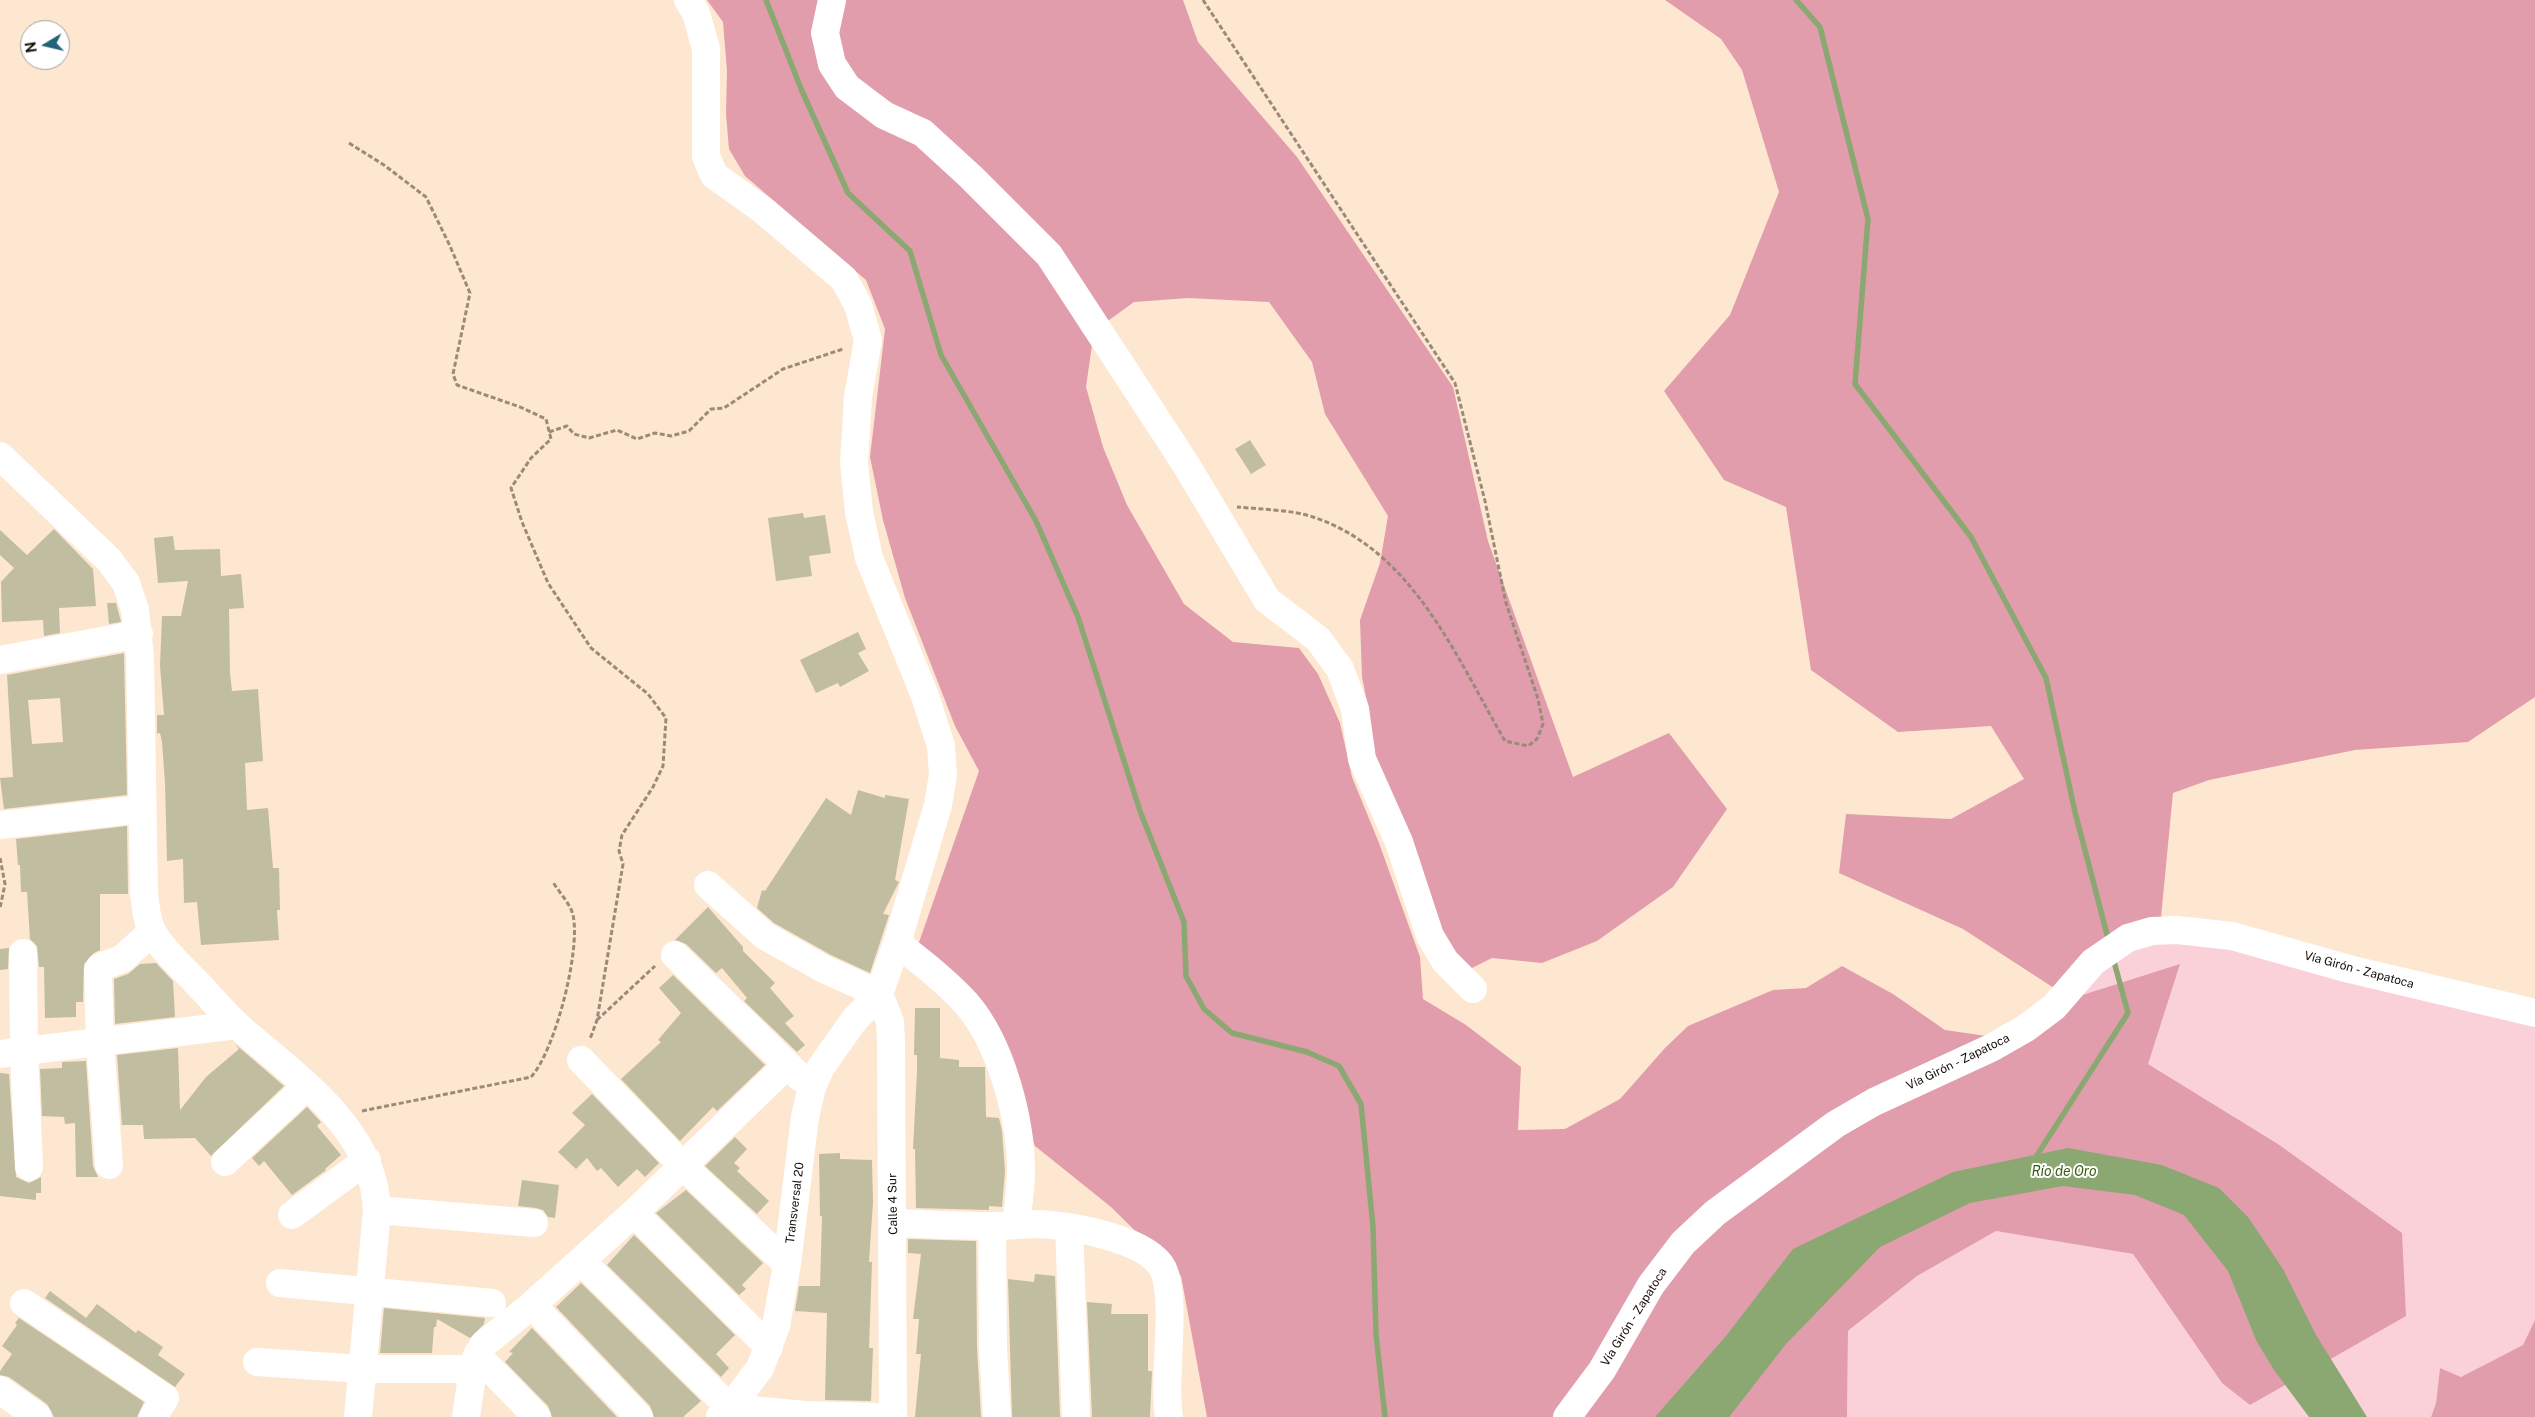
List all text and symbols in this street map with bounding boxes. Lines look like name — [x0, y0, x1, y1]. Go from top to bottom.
north arrow — [20, 20, 70, 70]
text: N — [22, 41, 40, 54]
street label: Vía Girón - Zapatoca — [2303, 948, 2415, 992]
street label: Vía Girón - Zapatoca — [1904, 1031, 2012, 1093]
street label: Transversal 20 — [783, 1161, 807, 1245]
water label: Río de Oro — [2031, 1164, 2097, 1180]
street label: Calle 4 Sur — [885, 1173, 901, 1235]
street label: Vía Girón - Zapatoca — [1598, 1265, 1670, 1369]

